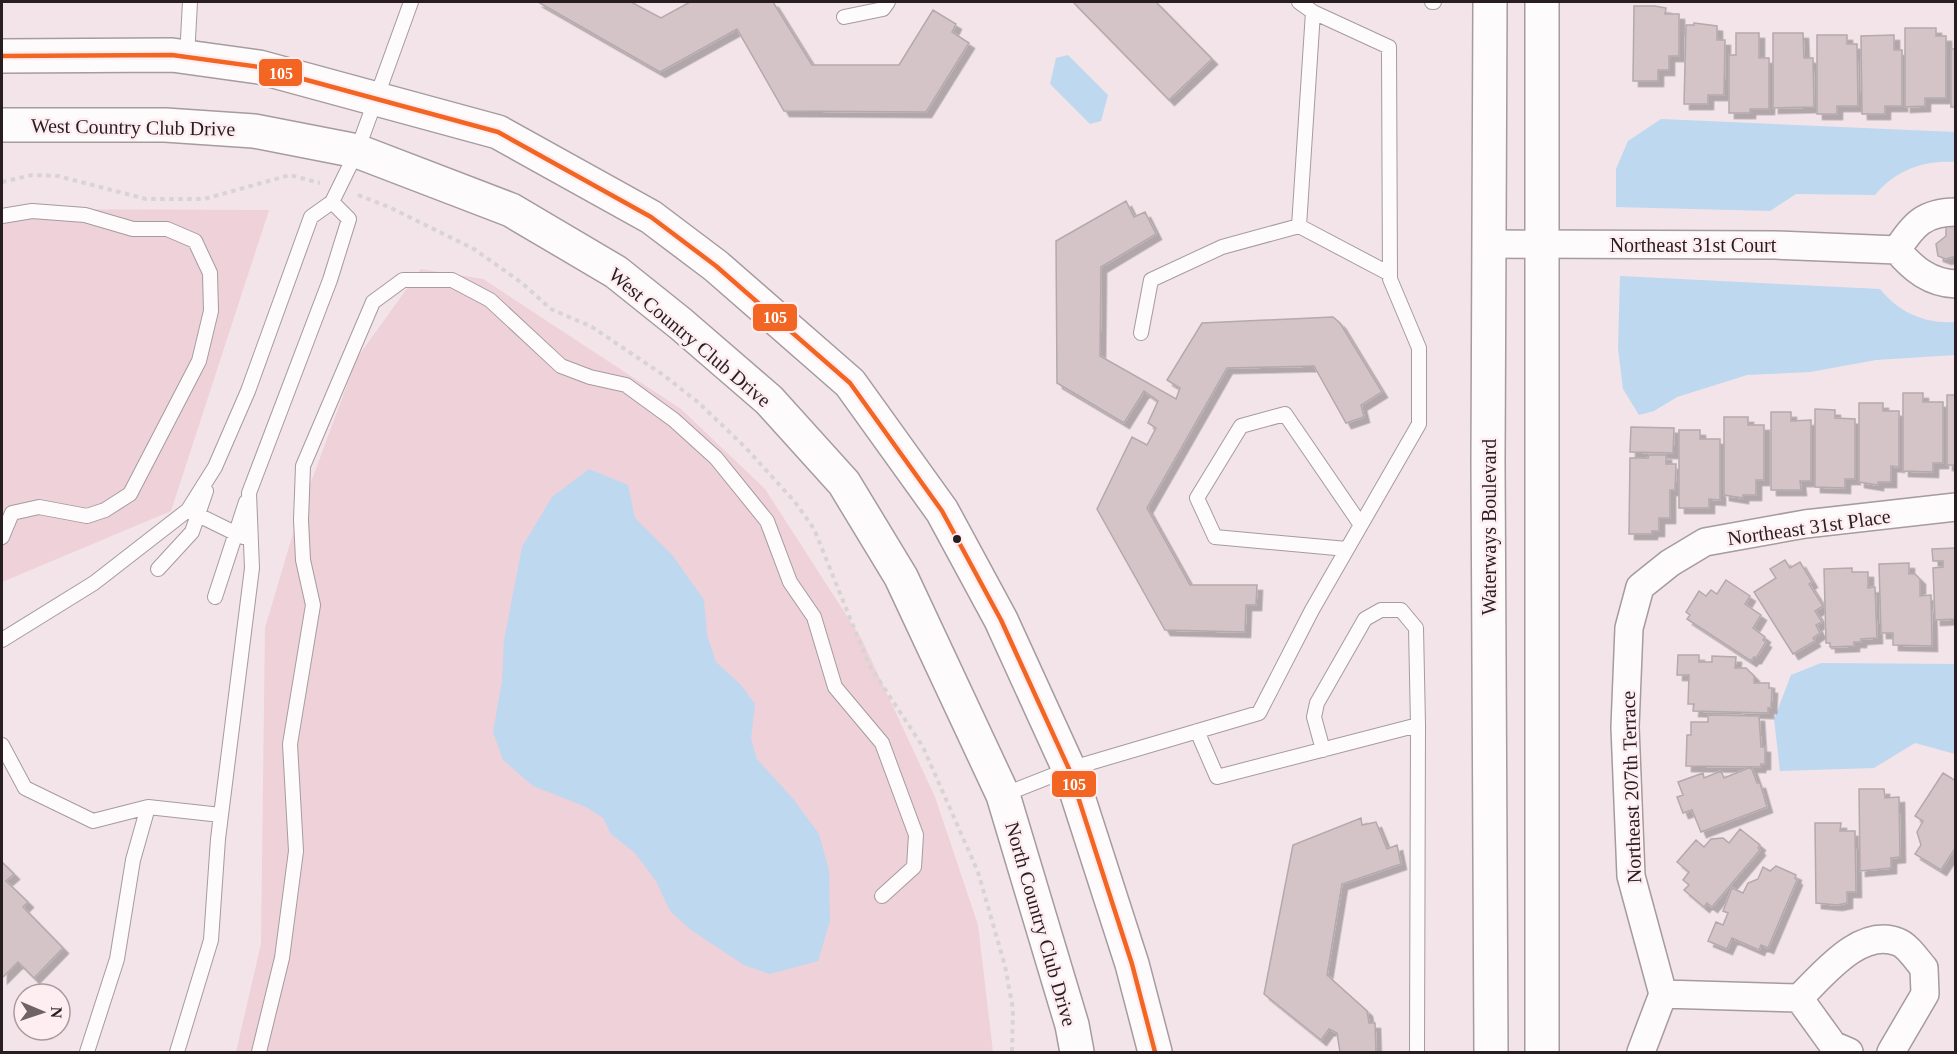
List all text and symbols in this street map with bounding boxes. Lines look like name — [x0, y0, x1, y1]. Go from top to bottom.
line badge: 105 — [258, 58, 303, 87]
text: 105 — [269, 65, 293, 82]
street label: West Country Club Drive — [31, 114, 236, 141]
street label: Northeast 31st Court — [1610, 234, 1777, 256]
street label: West Country Club Drive — [604, 263, 775, 412]
line badge: 105 — [752, 303, 798, 332]
text: 105 — [763, 309, 787, 326]
street label: Waterways Boulevard — [1478, 439, 1501, 615]
street label: Northeast 31st Place — [1726, 505, 1892, 549]
unlabelled marker — [951, 533, 963, 545]
street label: Northeast 207th Terrace — [1617, 690, 1645, 884]
line badge: 105 — [1051, 770, 1097, 798]
text: 105 — [1062, 776, 1086, 793]
street label: North Country Club Drive — [1000, 819, 1081, 1029]
north arrow — [12, 982, 72, 1042]
text: N — [48, 1006, 65, 1019]

